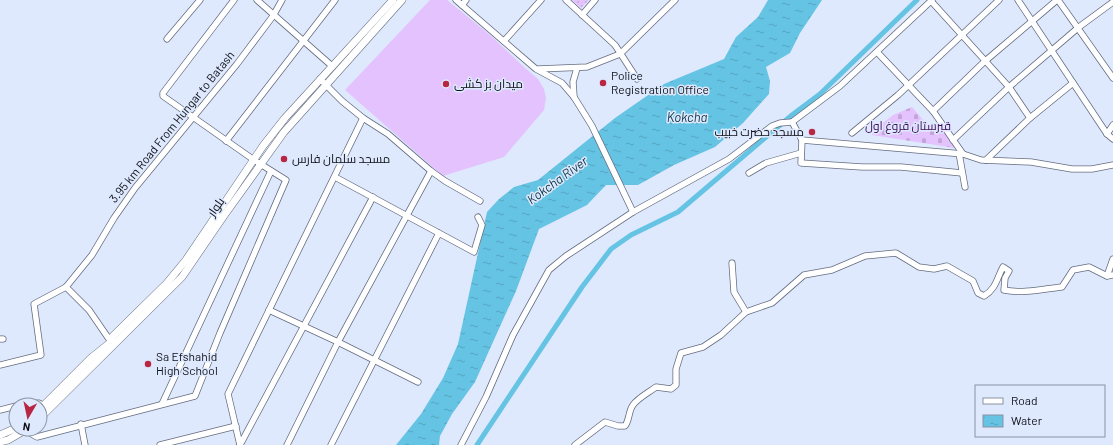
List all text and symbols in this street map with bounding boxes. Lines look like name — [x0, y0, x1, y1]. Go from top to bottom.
street label: 3.95 km Road From Hungar to Batash — [106, 48, 237, 205]
place label: Police Registration Office — [611, 68, 709, 96]
place label: میدان بز کشی — [454, 76, 523, 91]
marker: Police Registration Office — [598, 78, 608, 88]
marker: میدان بز کشی — [441, 79, 451, 89]
water label: Kokcha — [667, 109, 707, 125]
park label: قبرستان قروغ اول — [865, 118, 951, 134]
place label: مسجد حضرت خبیب — [714, 124, 804, 139]
marker: مسجد حضرت خبیب — [807, 127, 817, 137]
place label: مسجد سلمان فارس — [292, 151, 390, 166]
water label: Kokcha River — [523, 152, 591, 207]
marker: مسجد سلمان فارس — [279, 154, 289, 164]
street label: بلوار — [203, 194, 228, 220]
place label: Sa Efshahid High School — [156, 349, 218, 377]
marker: Sa Efshahid High School — [143, 359, 153, 369]
legend — [975, 385, 1105, 437]
text: Road — [1011, 393, 1038, 407]
north arrow — [8, 397, 48, 437]
text: Water — [1011, 413, 1043, 427]
text: N — [22, 420, 31, 434]

